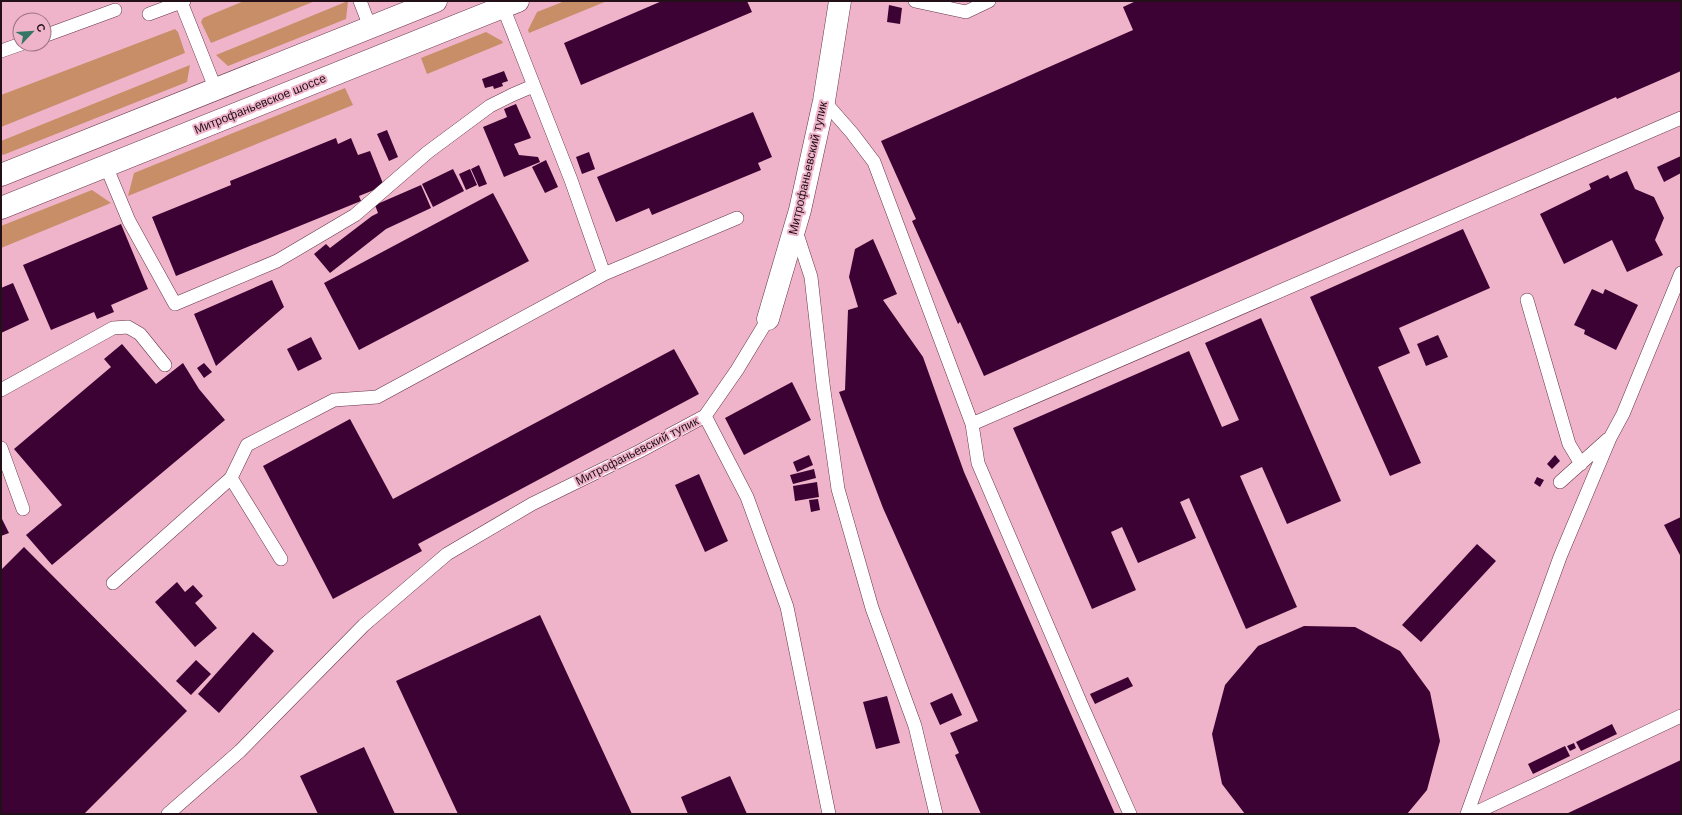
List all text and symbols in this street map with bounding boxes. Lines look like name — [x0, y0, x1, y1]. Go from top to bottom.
north arrow — [12, 12, 52, 52]
text: С — [34, 22, 48, 34]
street label: Митрофаньевское шоссе — [192, 71, 328, 137]
street label: Митрофаньевский тупик — [786, 99, 830, 236]
street label: Митрофаньевский тупик — [573, 414, 701, 488]

